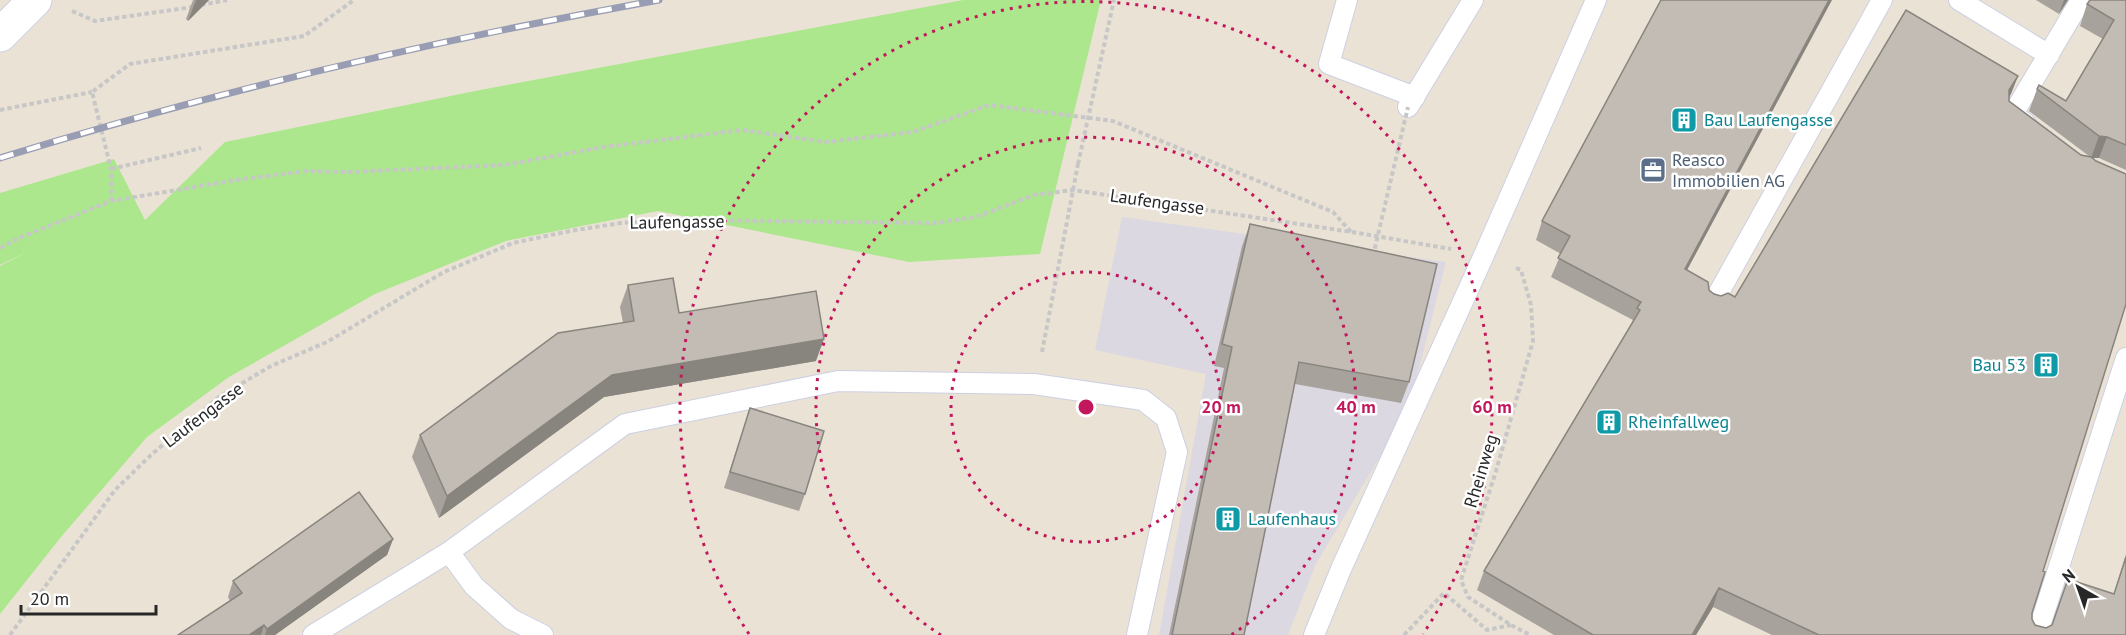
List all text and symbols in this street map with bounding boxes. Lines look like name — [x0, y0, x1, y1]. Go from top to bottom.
building icon: Bau Laufengasse — [1669, 105, 1699, 135]
place label: Bau Laufengasse — [1704, 108, 1833, 131]
place label: Reasco Immobilien AG — [1672, 148, 1785, 192]
office icon: Reasco Immobilien AG — [1638, 155, 1668, 185]
street label: Laufengasse — [1108, 184, 1206, 220]
street label: Laufengasse — [629, 209, 725, 234]
building icon: Bau 53 — [2031, 350, 2061, 380]
place label: Bau 53 — [1972, 353, 2026, 376]
street label: Laufengasse — [158, 377, 248, 452]
text: 20 m — [1201, 395, 1241, 418]
text: 40 m — [1336, 395, 1376, 418]
text: 60 m — [1472, 395, 1512, 418]
centre of rings — [1076, 397, 1096, 417]
building icon: Rheinfallweg — [1594, 407, 1624, 437]
place label: Rheinfallweg — [1628, 410, 1729, 433]
street label: Rheinweg — [1458, 431, 1503, 511]
building icon: Laufenhaus — [1213, 504, 1243, 534]
place label: Laufenhaus — [1248, 507, 1336, 530]
north arrow — [2048, 557, 2108, 617]
text: N — [2058, 564, 2079, 587]
scale bar — [21, 578, 156, 616]
text: 20 m — [30, 587, 69, 610]

